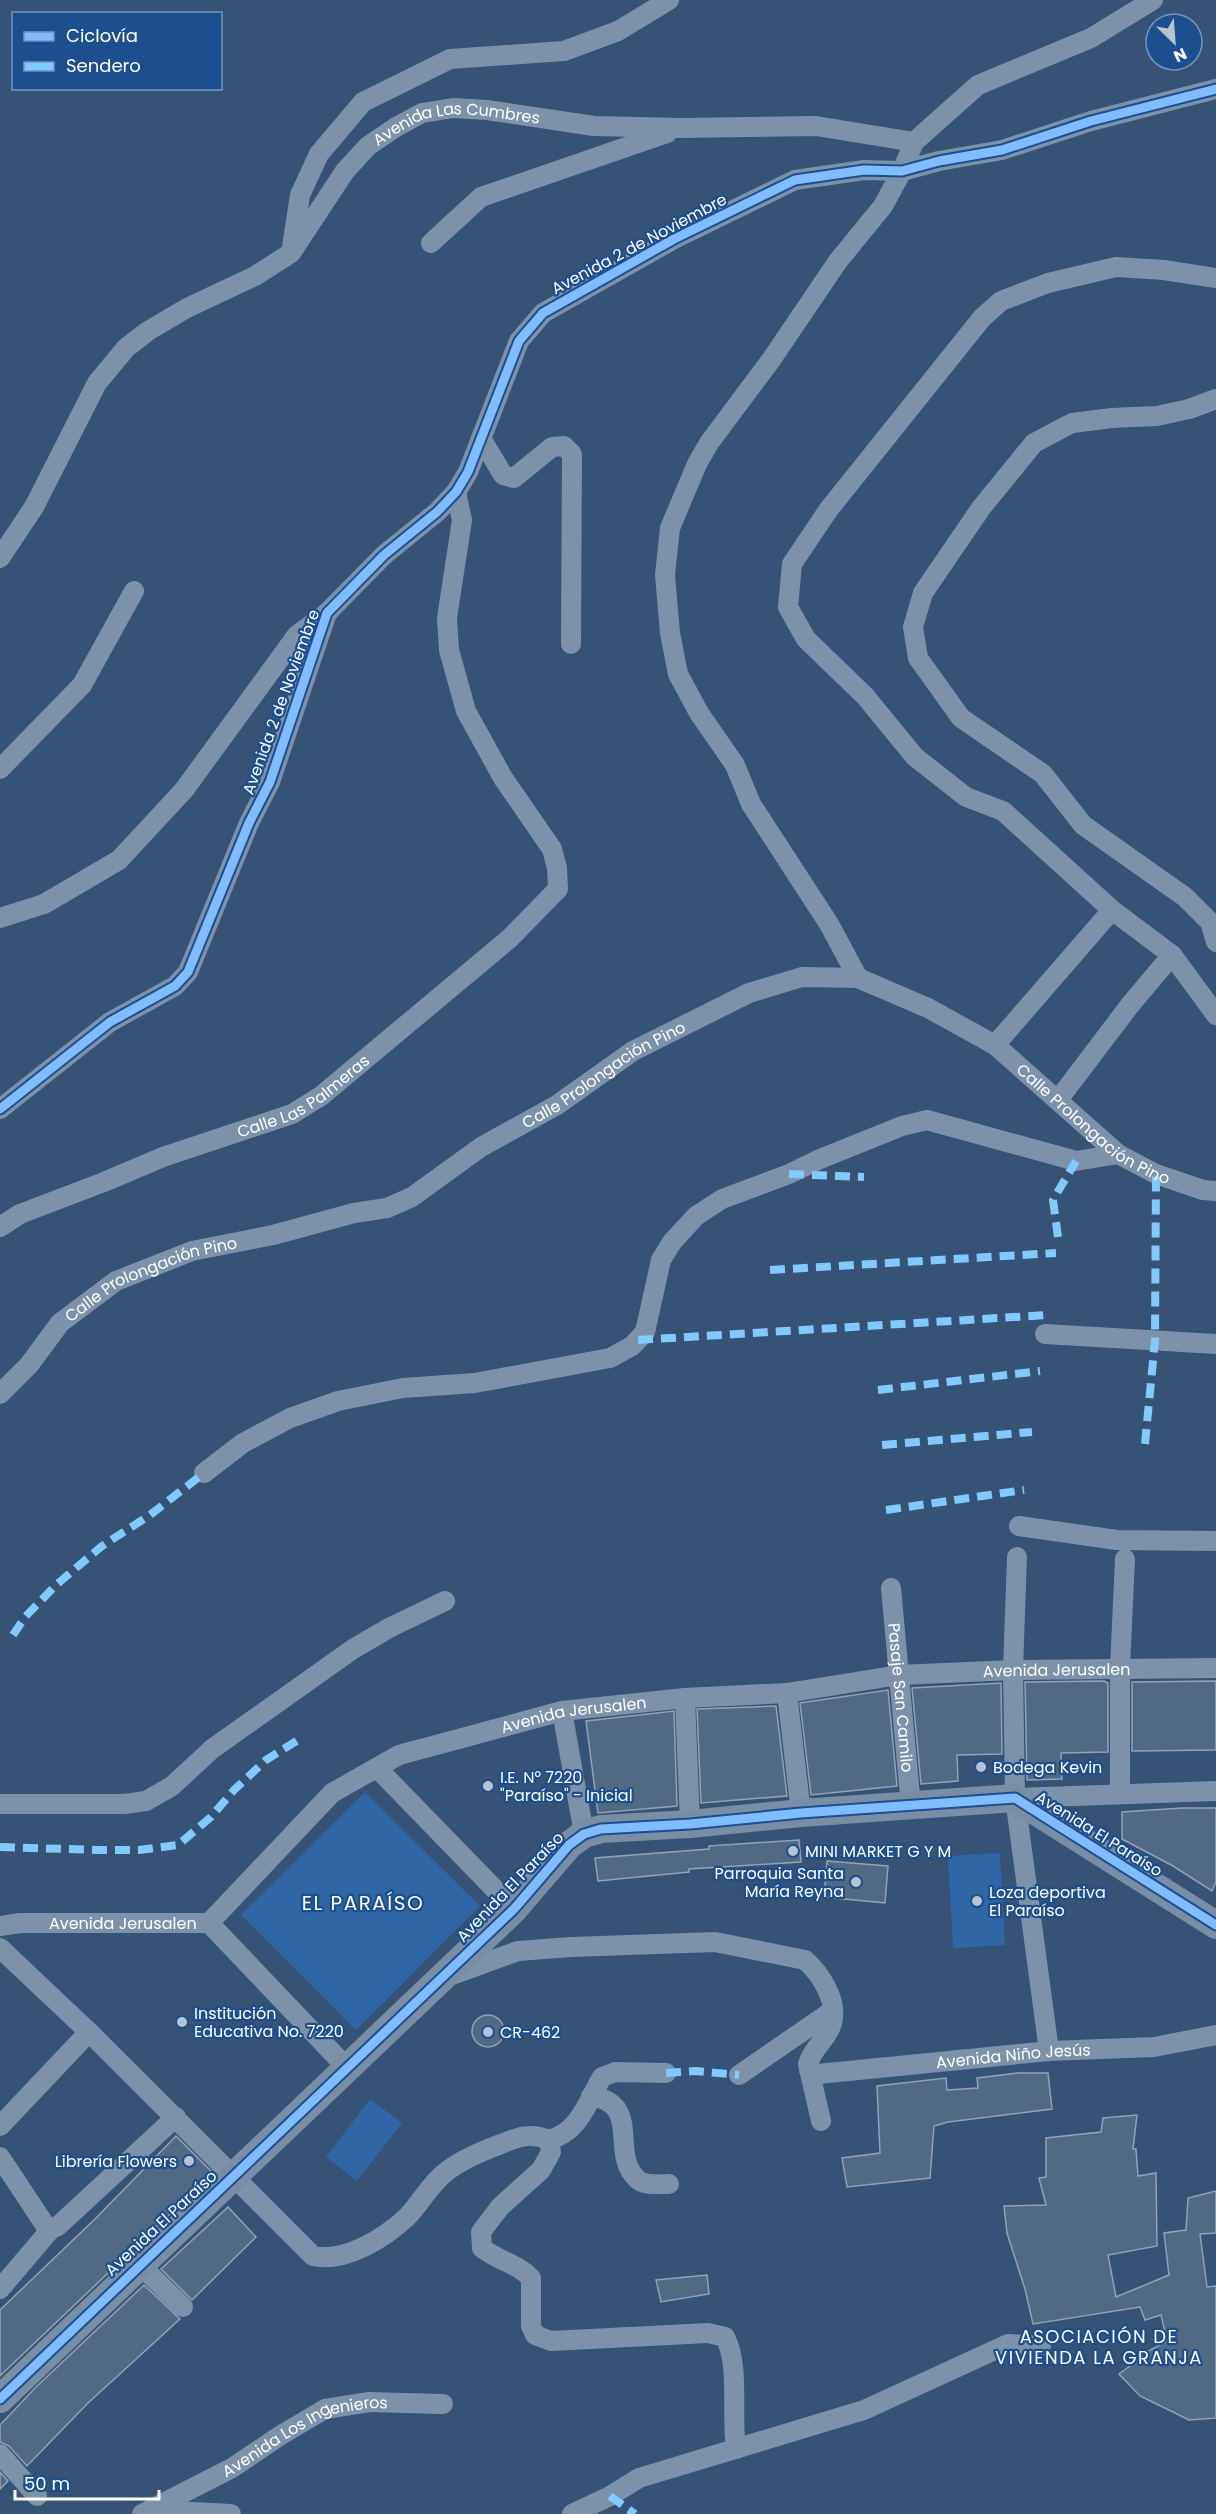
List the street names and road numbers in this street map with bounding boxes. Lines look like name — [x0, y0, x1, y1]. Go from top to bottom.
street label: Avenida Las Cumbres — [368, 97, 542, 151]
street label: Avenida 2 de Noviembre — [547, 188, 731, 300]
street label: Avenida 2 de Noviembre — [237, 606, 325, 798]
street label: Calle Prolongación Pino — [518, 1015, 689, 1134]
street label: Calle Las Palmeras — [234, 1049, 374, 1143]
street label: Calle Prolongación Pino — [1012, 1058, 1173, 1189]
street label: Calle Prolongación Pino — [60, 1231, 239, 1327]
street label: Pasaje San Camilo — [883, 1622, 919, 1773]
street label: Avenida Jerusalen — [982, 1657, 1131, 1683]
street label: Avenida Jerusalen — [498, 1691, 648, 1739]
street label: Avenida El Paraíso — [1031, 1786, 1167, 1882]
street label: Avenida El Paraíso — [451, 1827, 569, 1947]
street label: Avenida Jerusalen — [49, 1912, 197, 1935]
street label: Avenida Niño Jesús — [935, 2038, 1091, 2074]
street label: Avenida El Paraíso — [100, 2165, 222, 2281]
street label: Avenida Los Ingenieros — [218, 2391, 388, 2483]

